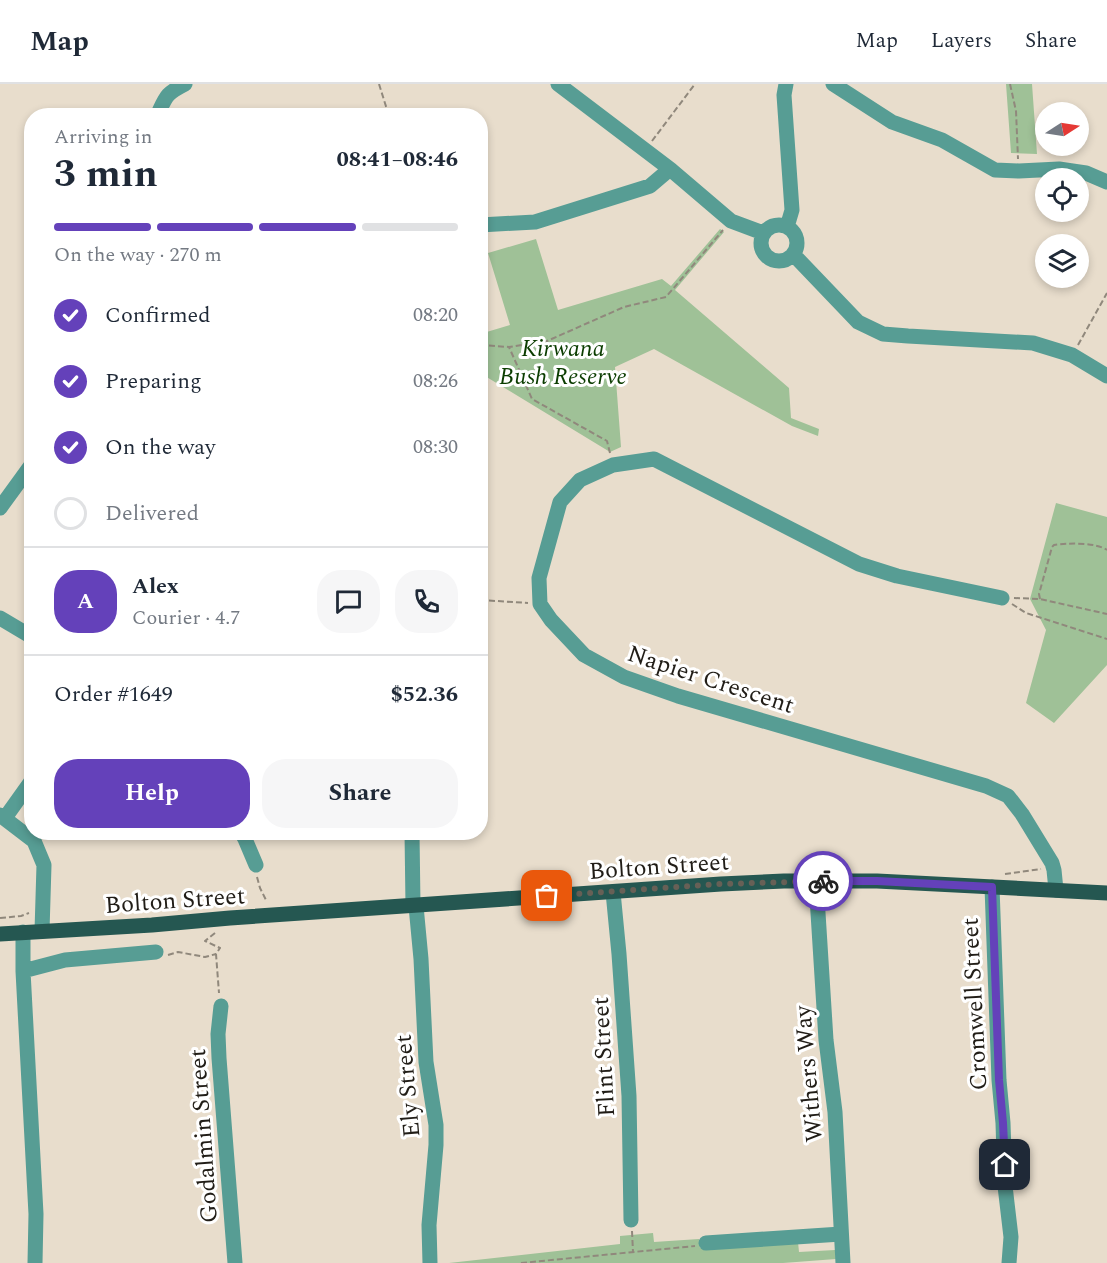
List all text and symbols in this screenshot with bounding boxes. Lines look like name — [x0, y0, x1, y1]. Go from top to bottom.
text: Map — [30, 20, 89, 63]
text: Map — [856, 25, 898, 57]
text: Layers — [931, 25, 992, 57]
text: Share — [1025, 25, 1077, 57]
north arrow — [1035, 102, 1089, 156]
map controls — [1035, 102, 1089, 288]
text: Arriving in — [54, 122, 152, 152]
text: 08:41–08:46 — [336, 143, 458, 176]
text: 3 min — [54, 145, 158, 204]
button: locate — [1035, 168, 1089, 222]
button: layers — [1035, 234, 1089, 288]
text: On the way · 270 m — [54, 240, 222, 270]
icon: check — [54, 299, 87, 332]
text: Confirmed — [105, 299, 211, 332]
text: 08:20 — [413, 300, 458, 330]
park label: Kirwana Bush Reserve — [499, 331, 627, 395]
icon: check — [54, 365, 87, 398]
text: Preparing — [105, 365, 202, 398]
text: 08:26 — [413, 366, 458, 396]
icon: check — [54, 431, 87, 464]
text: On the way — [105, 431, 216, 464]
text: 08:30 — [413, 432, 458, 462]
text: Delivered — [105, 497, 199, 530]
text: Alex — [132, 570, 179, 603]
button: chat — [317, 570, 380, 633]
button: phone — [395, 570, 458, 633]
text: A — [77, 585, 94, 618]
text: Courier · 4.7 — [132, 603, 240, 633]
street label: Napier Crescent — [623, 636, 799, 724]
text: Order #1649 — [54, 678, 173, 711]
text: $52.36 — [390, 678, 458, 711]
button: Help — [54, 759, 250, 828]
button: Share — [262, 759, 458, 828]
street label: Bolton Street — [588, 844, 730, 890]
courier — [793, 851, 853, 911]
icon: bike — [807, 865, 840, 898]
pin — [521, 870, 572, 921]
street label: Bolton Street — [104, 878, 246, 924]
icon: bag — [530, 879, 563, 912]
street label: Cromwell Street — [952, 917, 998, 1091]
street label: Flint Street — [583, 996, 625, 1118]
street label: Withers Way — [785, 1003, 833, 1144]
street label: Ely Street — [386, 1033, 430, 1139]
street label: Godalmin Street — [180, 1048, 228, 1224]
pin — [979, 1139, 1030, 1190]
icon: home — [988, 1148, 1021, 1181]

